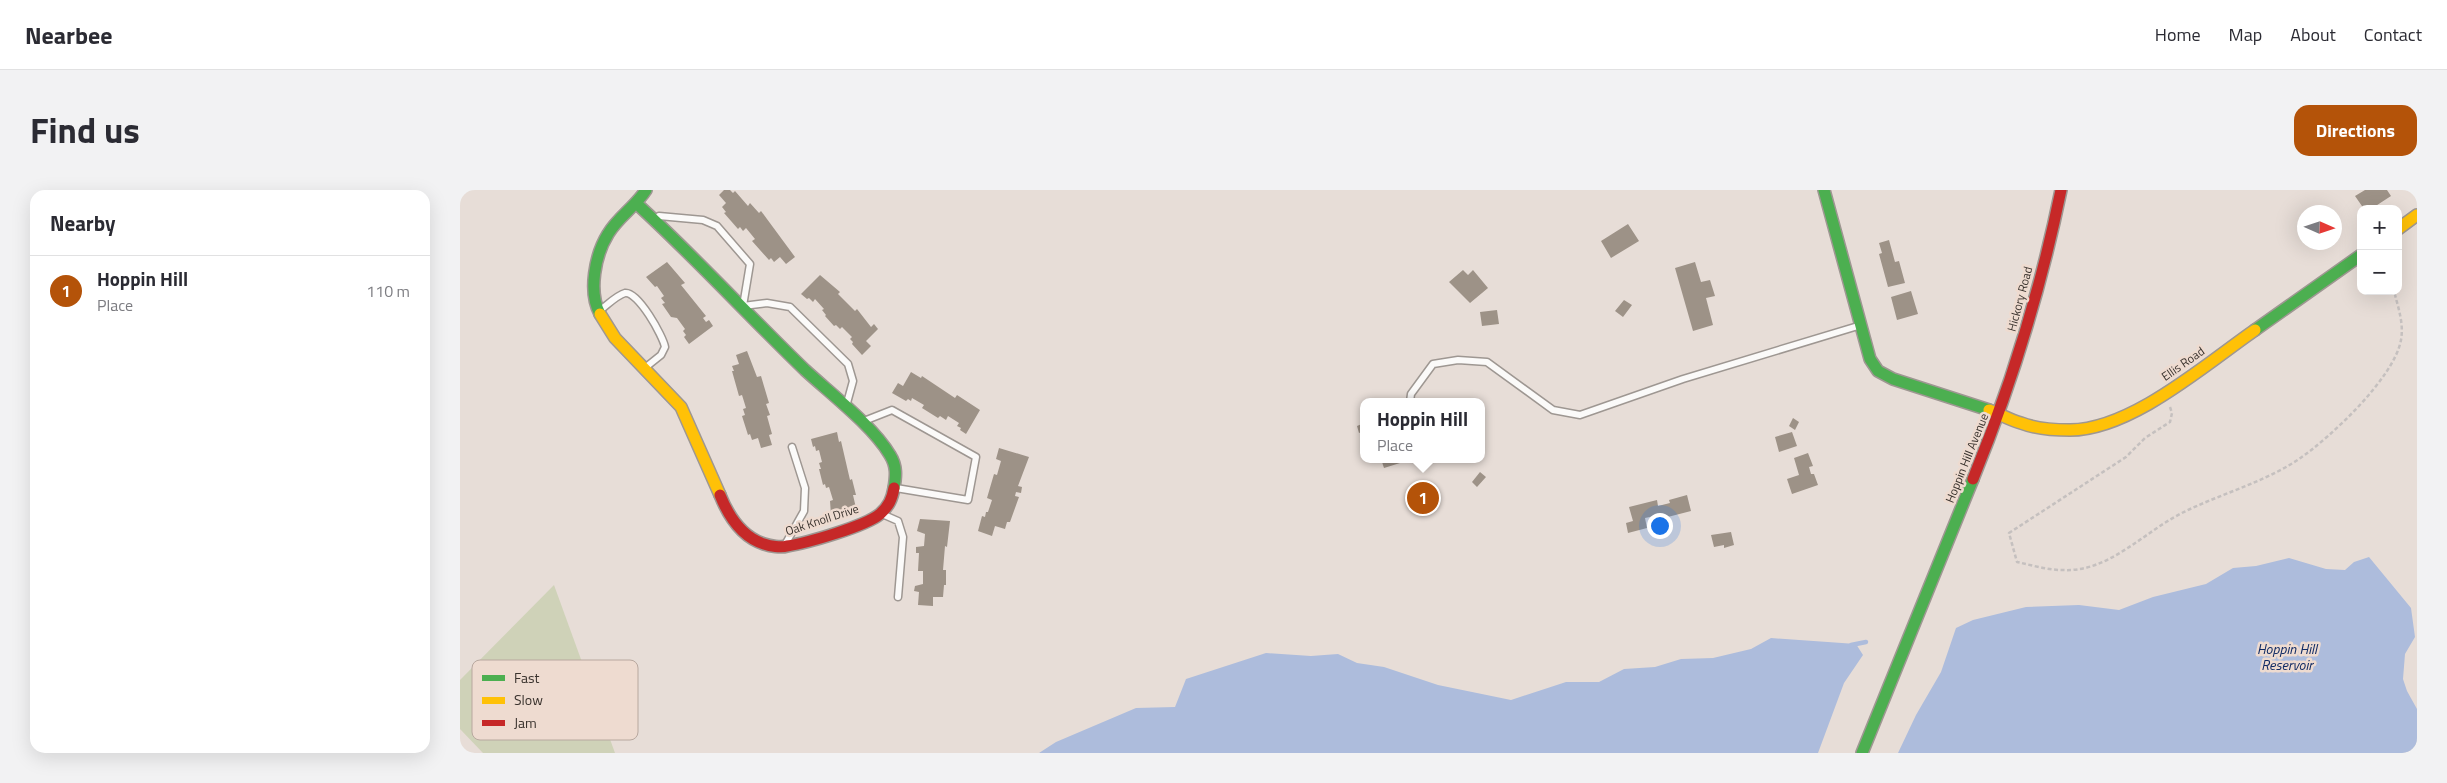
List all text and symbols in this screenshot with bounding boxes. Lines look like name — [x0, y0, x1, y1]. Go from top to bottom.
text: Nearbee — [25, 17, 112, 53]
text: Home — [2155, 21, 2201, 48]
text: Map — [2229, 21, 2262, 48]
text: About — [2290, 21, 2336, 48]
text: Contact — [2364, 21, 2422, 48]
text: Find us — [30, 103, 140, 157]
button: Directions — [2294, 105, 2417, 156]
north arrow — [2297, 205, 2342, 250]
map controls — [2357, 205, 2402, 295]
button: + — [2357, 205, 2402, 250]
text: Nearby — [50, 207, 115, 239]
button: − — [2357, 250, 2402, 295]
text: Hoppin Hill — [97, 264, 188, 293]
street label: Hickory Road — [2002, 264, 2037, 333]
text: 1 — [62, 279, 70, 303]
text: 110 m — [366, 279, 410, 303]
text: Place — [97, 293, 133, 317]
street label: Ellis Road — [2157, 342, 2208, 385]
popup — [1360, 398, 1485, 463]
text: Hoppin Hill — [1377, 404, 1468, 433]
street label: Hoppin Hill Avenue — [1940, 410, 1993, 505]
text: Place — [1377, 433, 1413, 457]
pin: 1 — [1407, 479, 1439, 517]
street label: Oak Knoll Drive — [783, 499, 861, 540]
your location — [1647, 513, 1673, 539]
water label: Hoppin Hill Reservoir — [2257, 638, 2319, 675]
legend — [472, 660, 638, 740]
text: Fast — [514, 667, 539, 688]
text: Slow — [514, 689, 543, 710]
text: Jam — [514, 712, 537, 733]

